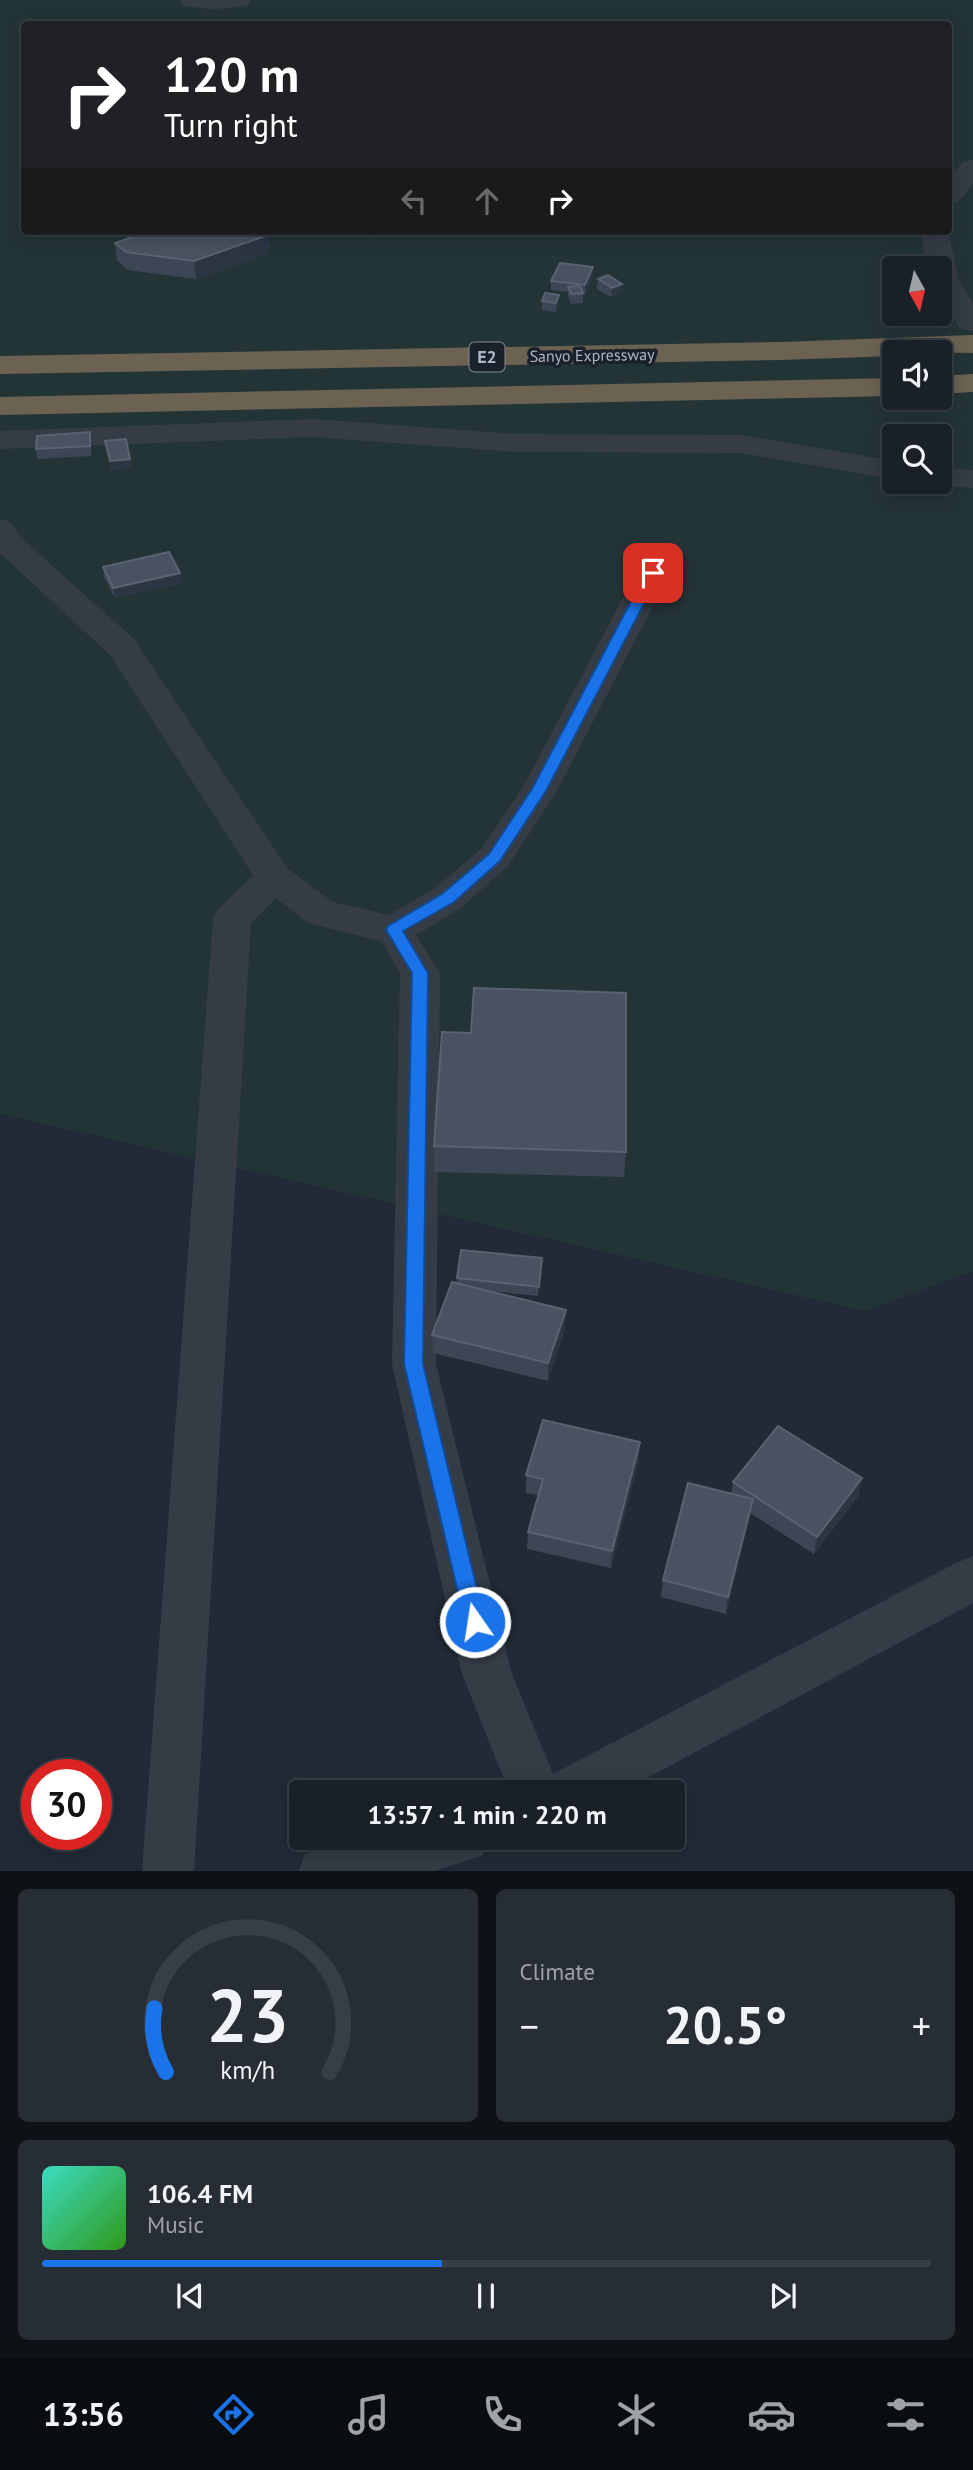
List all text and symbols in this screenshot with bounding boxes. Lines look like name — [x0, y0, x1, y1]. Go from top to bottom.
text: 120 m — [164, 42, 299, 106]
icon: right — [49, 49, 140, 140]
text: Turn right — [164, 104, 298, 146]
icon: left — [395, 182, 433, 220]
icon: ahead — [468, 182, 506, 220]
icon: right — [541, 182, 579, 220]
north arrow — [882, 256, 952, 326]
map controls — [882, 256, 952, 494]
button: sound — [882, 340, 952, 410]
road number: E2 — [470, 342, 504, 372]
street label: Sanyo Expressway — [529, 344, 655, 366]
button: search — [882, 424, 952, 494]
pin — [623, 543, 683, 603]
icon: arrive — [634, 554, 672, 592]
position arrow — [438, 1585, 512, 1659]
speed limit sign: 30 — [21, 1759, 112, 1850]
text: 13:57 · 1 min · 220 m — [367, 1798, 607, 1831]
text: Climate — [520, 1957, 595, 1986]
text: 23 — [206, 1968, 289, 2062]
text: 20.5° — [663, 1991, 787, 2058]
text: − — [520, 2001, 539, 2050]
text: + — [912, 2001, 931, 2050]
text: km/h — [220, 2053, 275, 2085]
text: 106.4 FM — [147, 2177, 253, 2210]
text: Music — [147, 2210, 204, 2239]
icon: previous — [171, 2277, 209, 2315]
icon: pause — [467, 2277, 505, 2315]
icon: next — [764, 2277, 802, 2315]
icon: directions — [209, 2390, 258, 2439]
icon: music — [344, 2390, 393, 2439]
icon: phone — [478, 2390, 527, 2439]
icon: climate — [612, 2390, 661, 2439]
icon: car — [747, 2390, 796, 2439]
icon: filters — [881, 2390, 930, 2439]
text: 13:56 — [43, 2393, 124, 2435]

